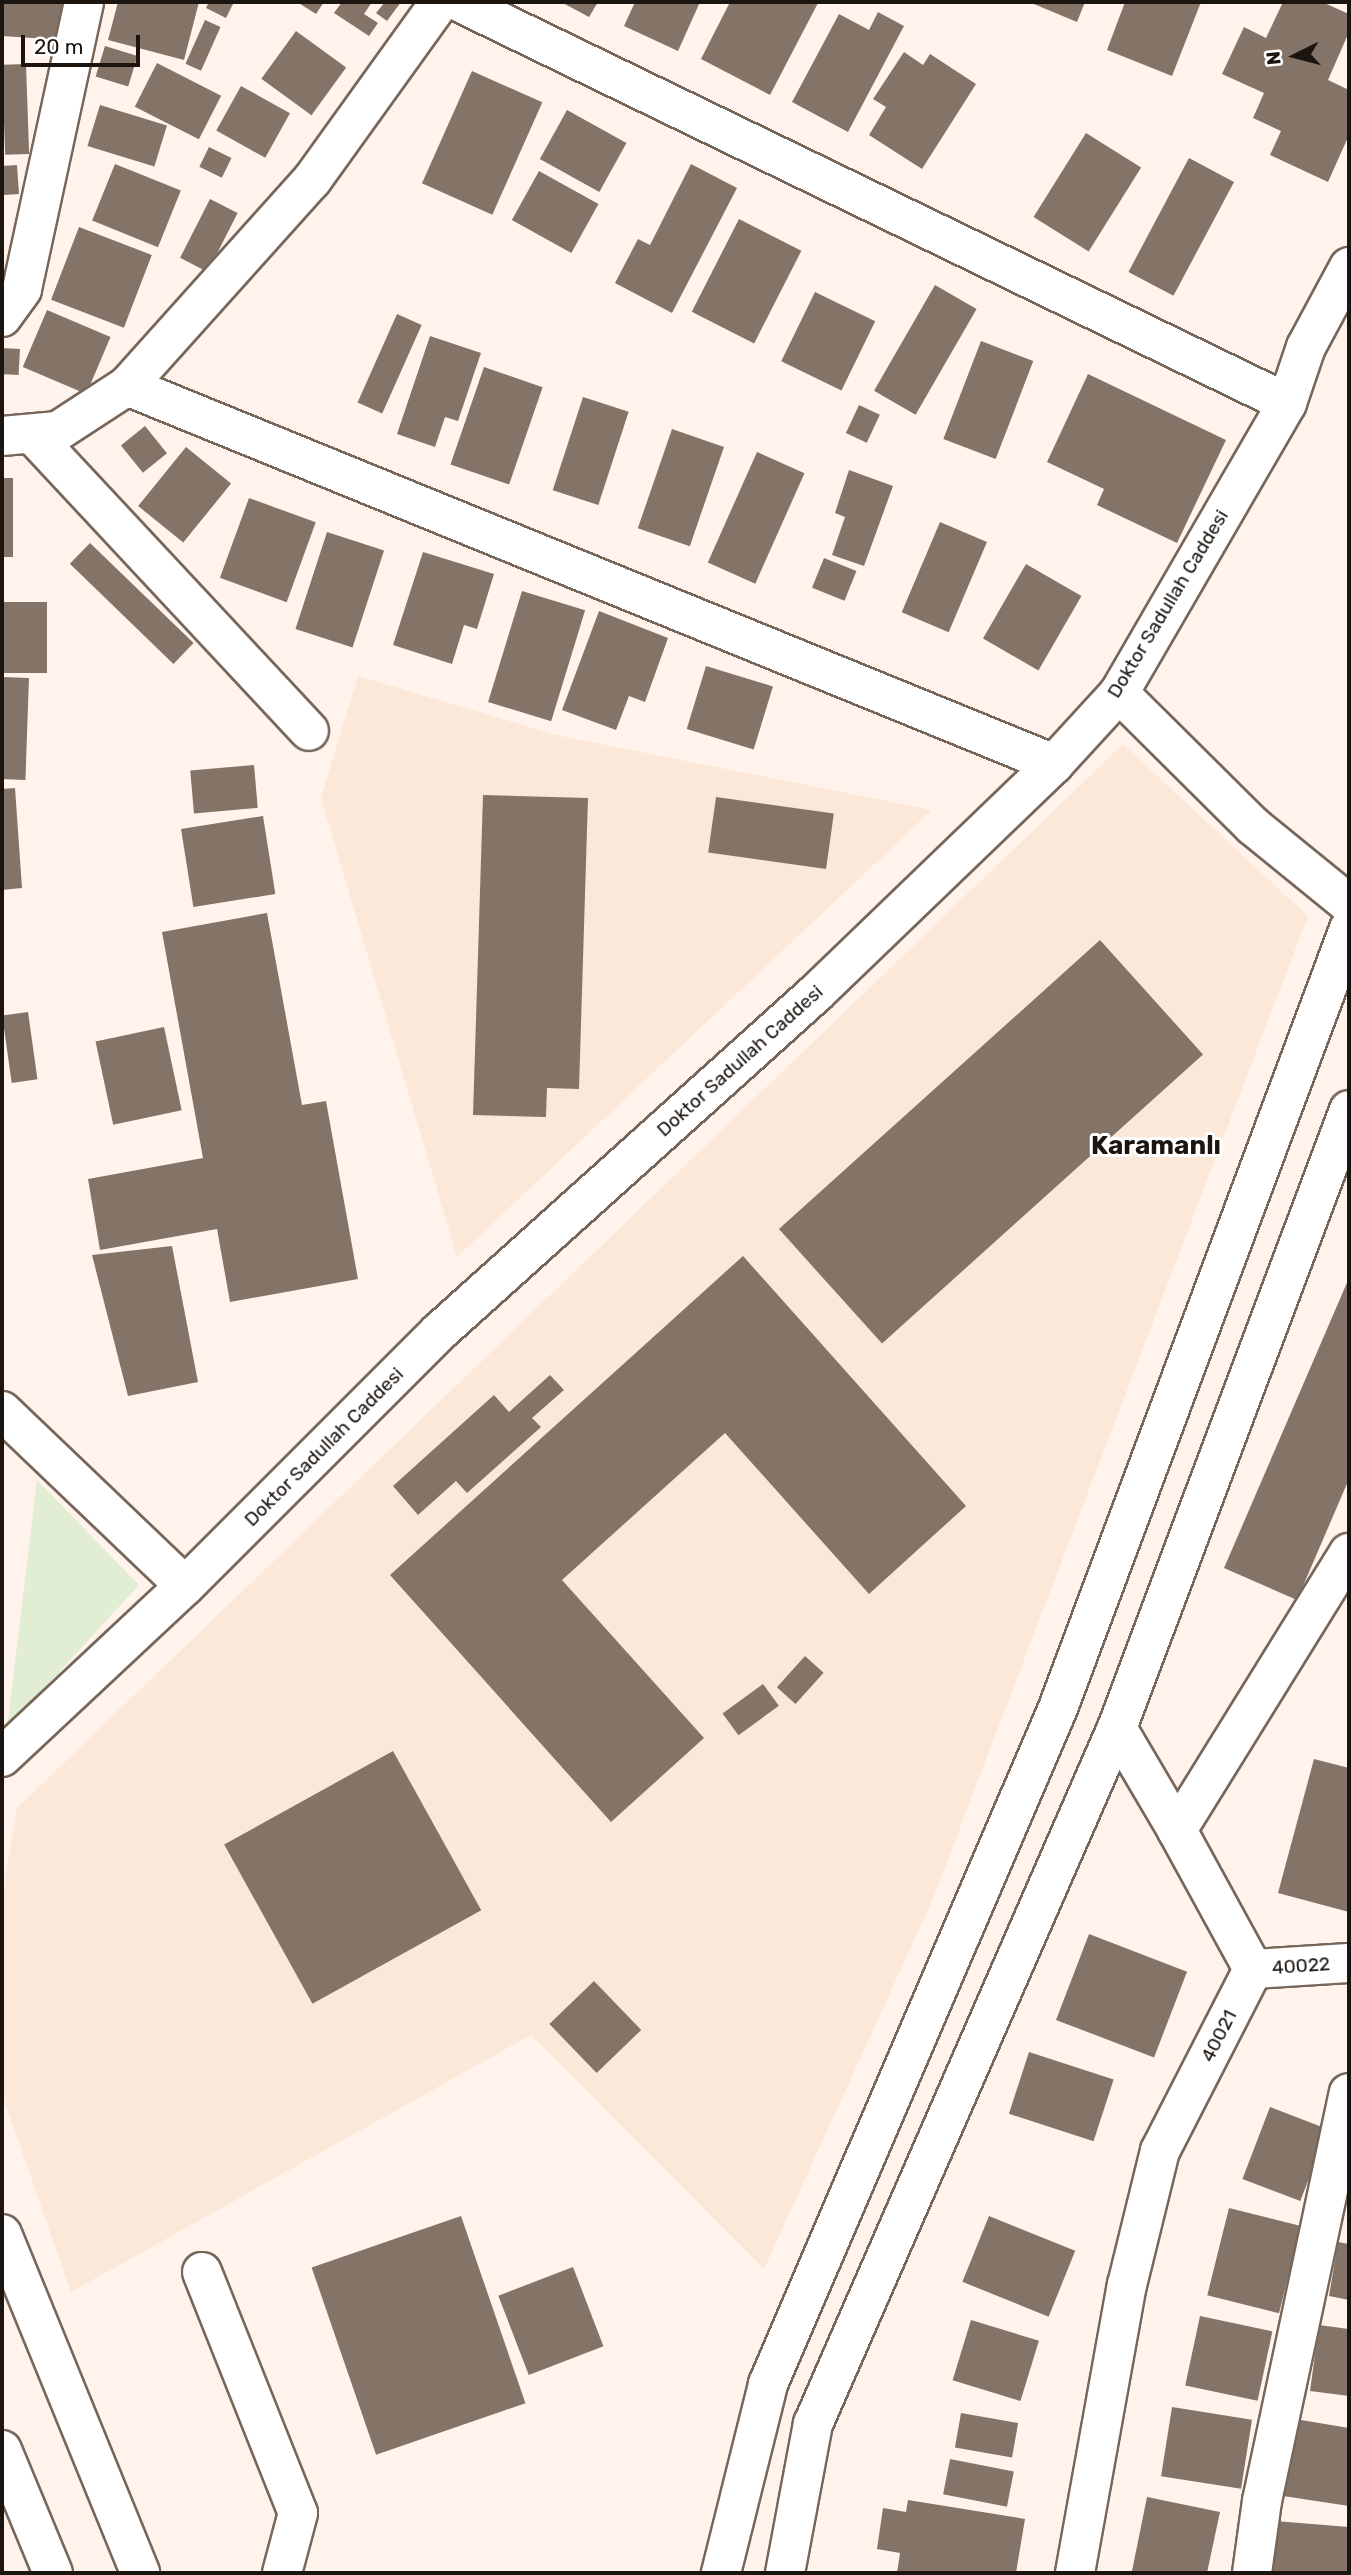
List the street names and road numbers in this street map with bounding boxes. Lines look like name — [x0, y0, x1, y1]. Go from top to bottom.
street label: Doktor Sadullah Caddesi — [1103, 506, 1233, 702]
street label: Doktor Sadullah Caddesi — [652, 980, 828, 1142]
street label: Doktor Sadullah Caddesi — [240, 1363, 408, 1531]
street label: 40022 — [1271, 1953, 1331, 1979]
street label: 40021 — [1196, 2006, 1242, 2066]

